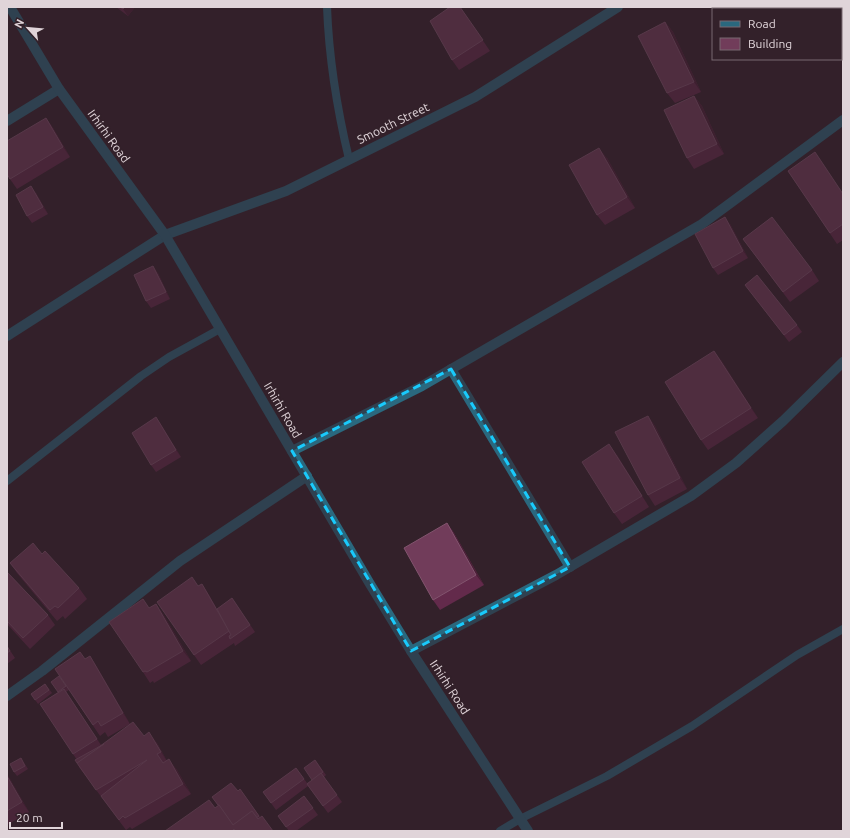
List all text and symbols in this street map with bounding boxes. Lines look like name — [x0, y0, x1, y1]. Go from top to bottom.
north arrow — [8, 8, 48, 48]
legend — [712, 8, 842, 60]
text: N — [12, 17, 26, 30]
text: Road — [748, 17, 776, 30]
text: Building — [748, 37, 792, 50]
street label: Smooth Street — [355, 100, 431, 146]
street label: Irhirhi Road — [85, 107, 133, 165]
street label: Irhirhi Road — [262, 380, 304, 440]
street label: Irhirhi Road — [428, 657, 472, 717]
scale bar — [10, 804, 62, 830]
text: 20 m — [16, 811, 43, 824]

